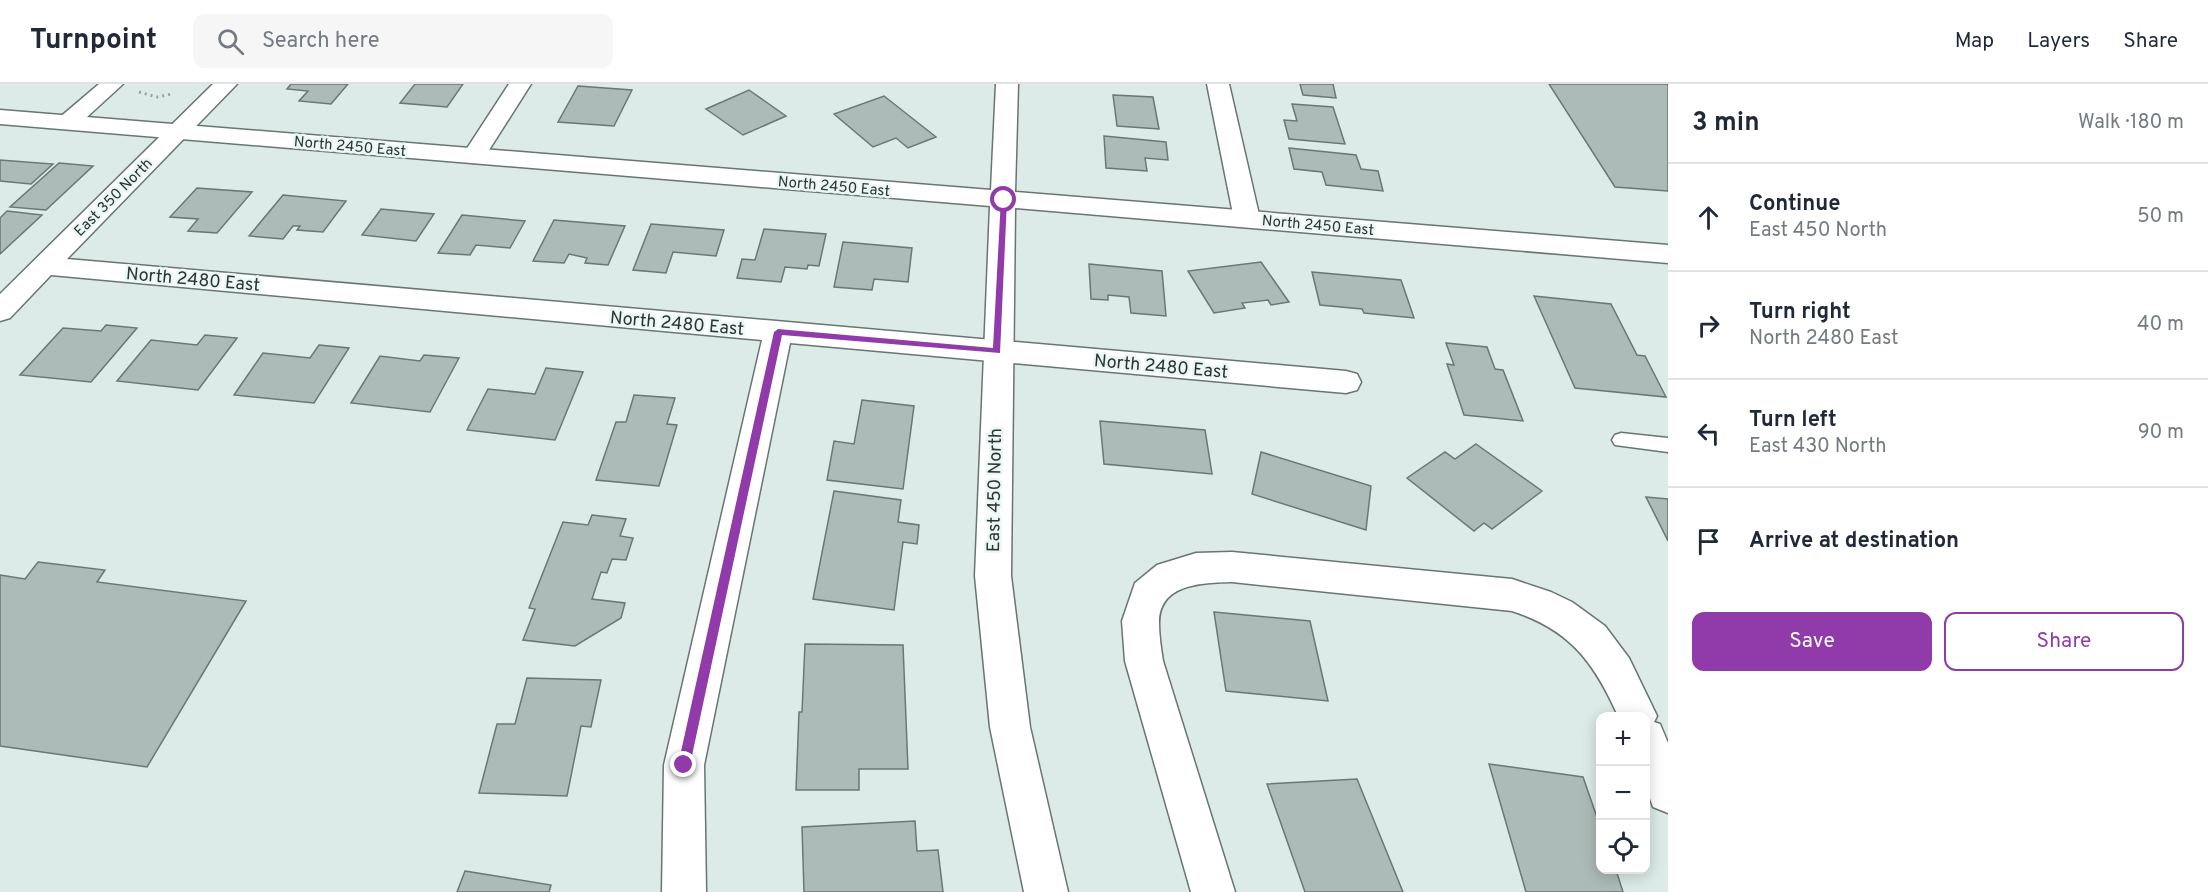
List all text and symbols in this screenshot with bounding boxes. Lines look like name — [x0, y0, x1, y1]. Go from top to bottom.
search box — [193, 14, 613, 68]
text: Turnpoint — [30, 23, 157, 59]
icon: search — [214, 25, 247, 58]
text: Search here — [262, 28, 379, 55]
text: Map — [1955, 28, 1994, 55]
text: Layers — [2027, 28, 2090, 55]
text: Share — [2123, 28, 2178, 55]
text: 3 min — [1692, 107, 1760, 140]
text: Walk · 180 m — [2078, 110, 2184, 136]
street label: North 2450 East — [293, 133, 407, 162]
street label: East 350 North — [71, 155, 157, 241]
street label: North 2450 East — [777, 173, 891, 202]
route start — [990, 186, 1016, 212]
text: Continue — [1749, 191, 1840, 218]
icon: ahead — [1692, 201, 1725, 234]
text: 50 m — [2137, 204, 2184, 230]
street label: North 2450 East — [1261, 212, 1375, 241]
text: East 450 North — [1749, 218, 1887, 244]
street label: North 2480 East — [125, 263, 261, 298]
text: Turn right — [1749, 299, 1851, 326]
street label: North 2480 East — [609, 307, 745, 342]
icon: right — [1692, 309, 1725, 342]
text: 40 m — [2137, 312, 2184, 338]
text: North 2480 East — [1749, 326, 1899, 352]
street label: North 2480 East — [1093, 350, 1229, 385]
text: Turn left — [1749, 407, 1837, 434]
icon: left — [1692, 417, 1725, 450]
text: 90 m — [2138, 420, 2184, 446]
street label: East 450 North — [983, 428, 1008, 552]
text: East 430 North — [1749, 434, 1886, 460]
icon: arrive — [1692, 525, 1725, 558]
text: Arrive at destination — [1749, 528, 1959, 555]
button: Save — [1692, 612, 1932, 671]
button: Share — [1944, 612, 2184, 671]
map controls — [1596, 712, 1650, 874]
button: + — [1596, 712, 1650, 766]
route end — [670, 751, 696, 777]
button: − — [1596, 766, 1650, 820]
button: locate — [1596, 820, 1650, 874]

